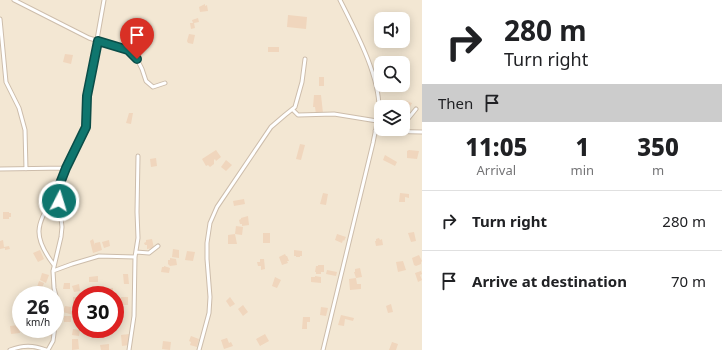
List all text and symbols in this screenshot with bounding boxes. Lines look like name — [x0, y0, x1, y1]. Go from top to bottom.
text: 280 m — [504, 11, 587, 49]
map controls — [374, 12, 410, 136]
button: sound — [374, 12, 410, 48]
icon: right — [438, 16, 490, 68]
pin — [120, 18, 154, 59]
icon: arrive — [126, 24, 148, 46]
text: Turn right — [504, 47, 588, 71]
button: search — [374, 56, 410, 92]
icon: arrive — [481, 92, 503, 114]
text: Then — [438, 93, 473, 113]
button: layers — [374, 100, 410, 136]
text: 11:05 — [465, 130, 527, 163]
text: 1 — [575, 130, 589, 163]
text: 350 — [637, 130, 679, 163]
text: Arrival — [476, 161, 516, 179]
text: min — [571, 161, 594, 179]
text: m — [652, 161, 664, 179]
position arrow — [38, 180, 80, 222]
icon: right — [438, 210, 460, 232]
text: Turn right — [472, 211, 547, 231]
text: 280 m — [662, 211, 706, 231]
icon: arrive — [438, 270, 460, 292]
text: Arrive at destination — [472, 271, 627, 291]
text: 70 m — [671, 271, 706, 291]
speed limit sign: 30 — [72, 286, 124, 338]
text: 26 — [27, 293, 49, 320]
text: km/h — [26, 315, 50, 329]

